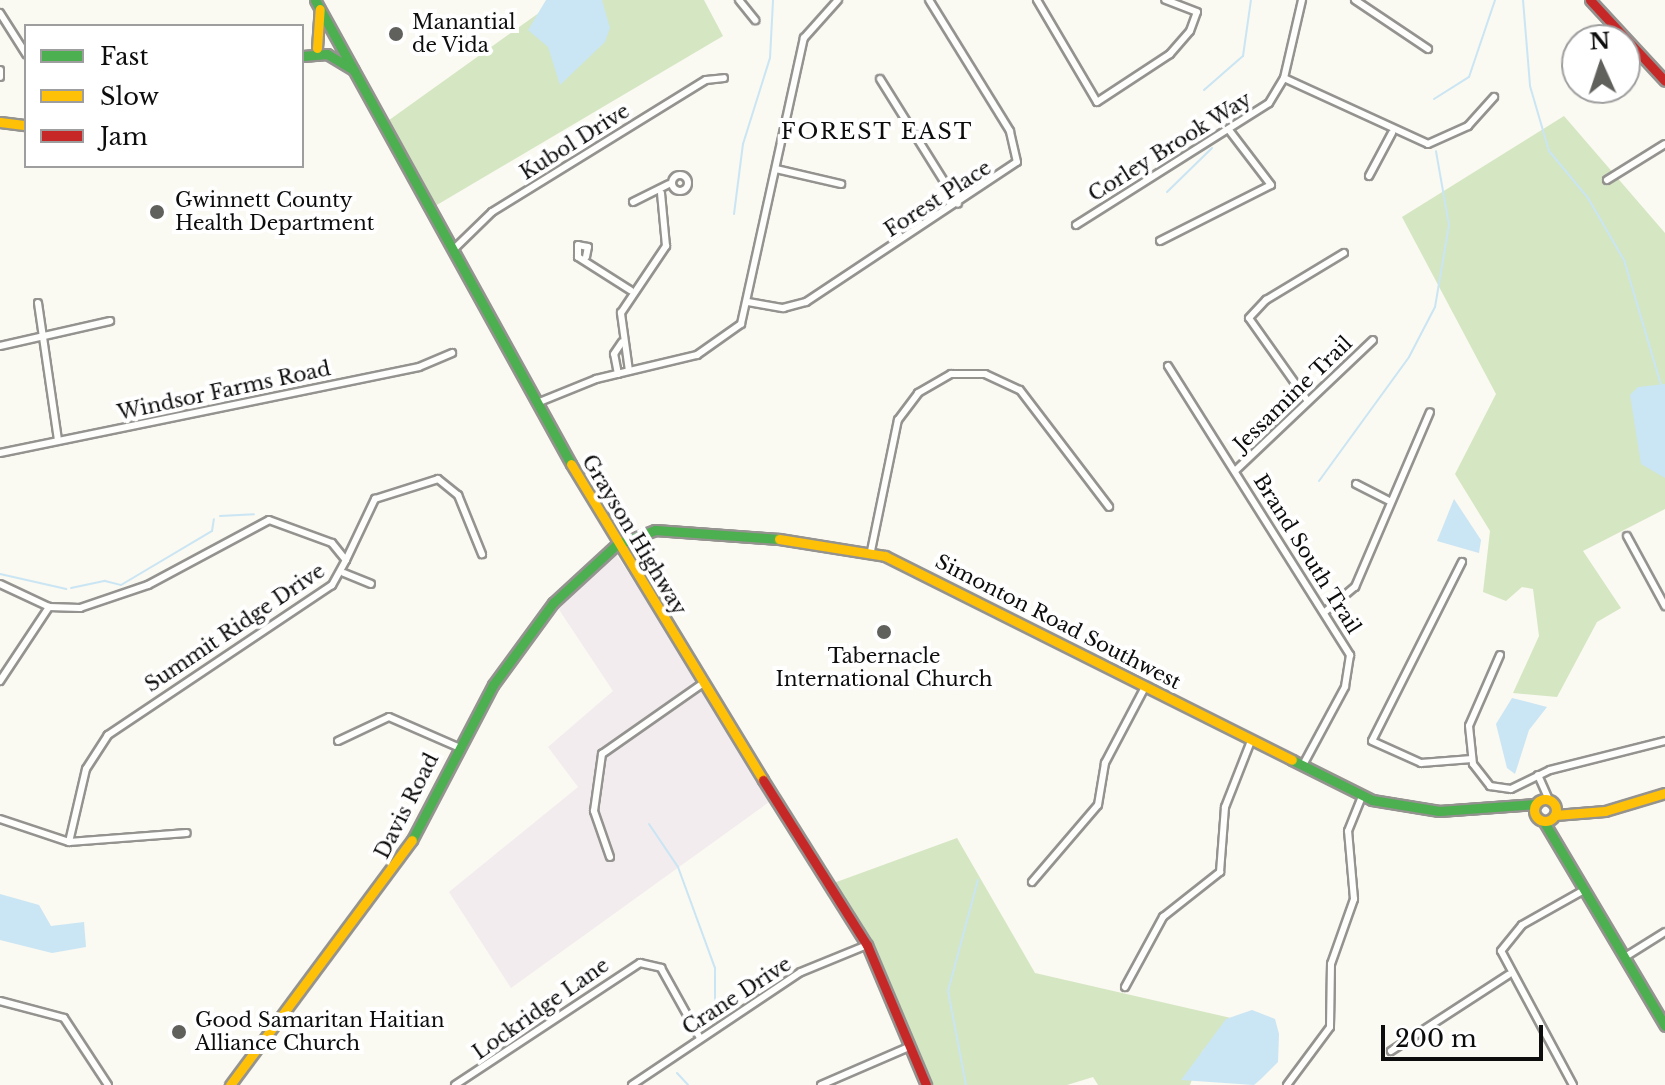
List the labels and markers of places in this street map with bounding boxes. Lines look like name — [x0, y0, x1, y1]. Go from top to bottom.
place label: Manantial de Vida — [412, 10, 515, 57]
marker: Manantial de Vida — [387, 25, 405, 43]
place label: Gwinnett County Health Department — [175, 188, 374, 235]
marker: Gwinnett County Health Department — [146, 201, 168, 223]
marker: Tabernacle International Church — [875, 623, 893, 641]
place label: Tabernacle International Church — [775, 644, 993, 691]
place label: Good Samaritan Haitian Alliance Church — [195, 1008, 444, 1055]
marker: Good Samaritan Haitian Alliance Church — [170, 1023, 188, 1041]

